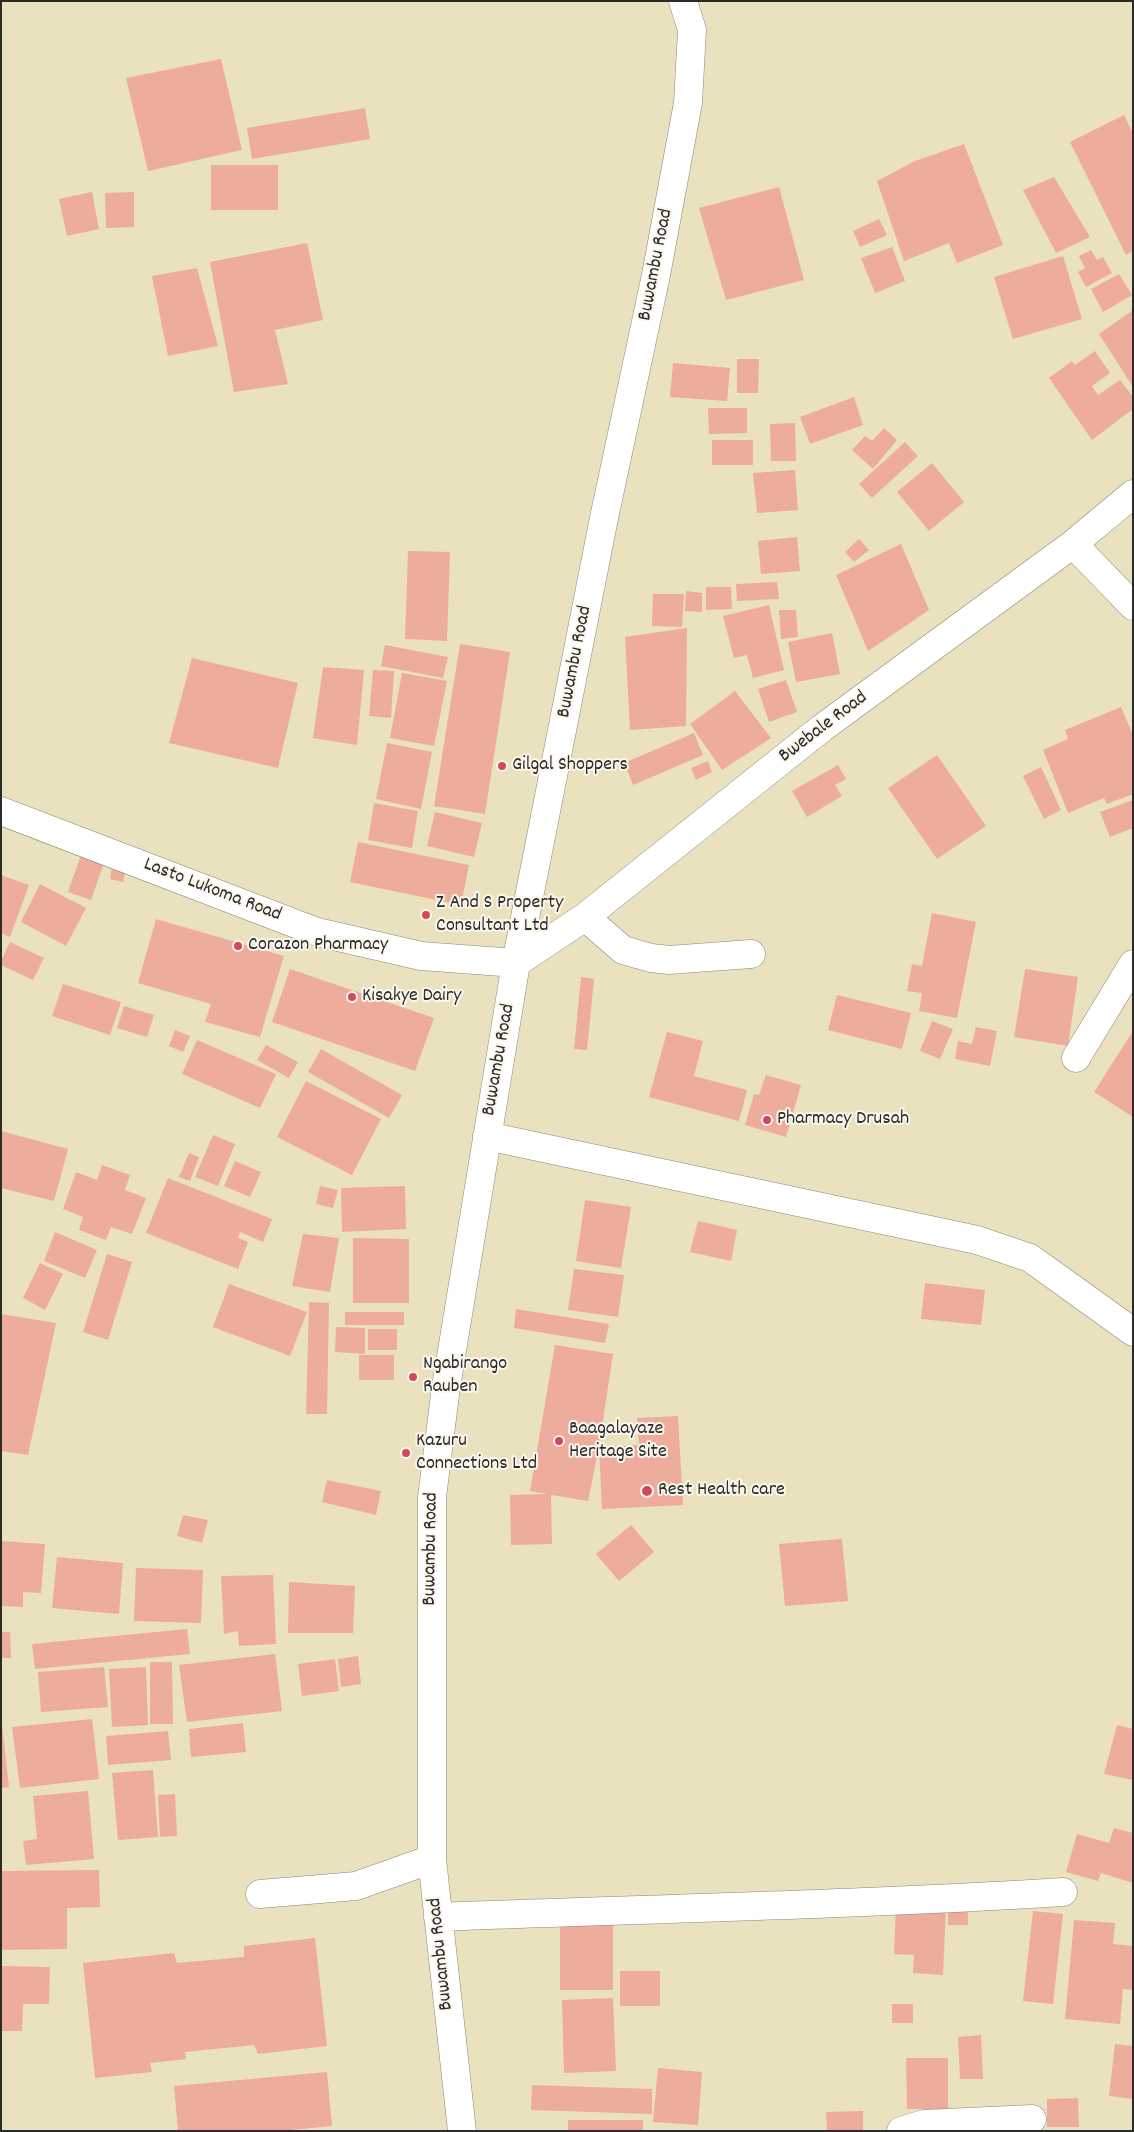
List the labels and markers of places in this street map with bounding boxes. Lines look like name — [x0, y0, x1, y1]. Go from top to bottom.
place label: Gilgal Shoppers — [512, 754, 628, 778]
marker: Gilgal Shoppers — [496, 760, 508, 772]
place label: Z And S Property Consultant Ltd — [436, 892, 563, 939]
marker: Z And S Property Consultant Ltd — [420, 909, 432, 921]
place label: Corazon Pharmacy — [248, 934, 388, 958]
marker: Corazon Pharmacy — [232, 940, 244, 952]
place label: Kisakye Dairy — [362, 985, 461, 1009]
marker: Kisakye Dairy — [346, 991, 358, 1003]
place label: Pharmacy Drusah — [777, 1108, 909, 1132]
marker: Pharmacy Drusah — [761, 1114, 773, 1126]
place label: Ngabirango Rauben — [423, 1353, 507, 1400]
marker: Ngabirango Rauben — [407, 1371, 419, 1383]
place label: Baagalayaze Heritage Site — [569, 1418, 667, 1465]
place label: Kazuru Connections Ltd — [416, 1430, 537, 1477]
marker: Baagalayaze Heritage Site — [553, 1435, 565, 1447]
marker: Kazuru Connections Ltd — [400, 1447, 412, 1459]
place label: Rest Health care — [658, 1479, 785, 1503]
marker: Rest Health care — [640, 1484, 654, 1498]

